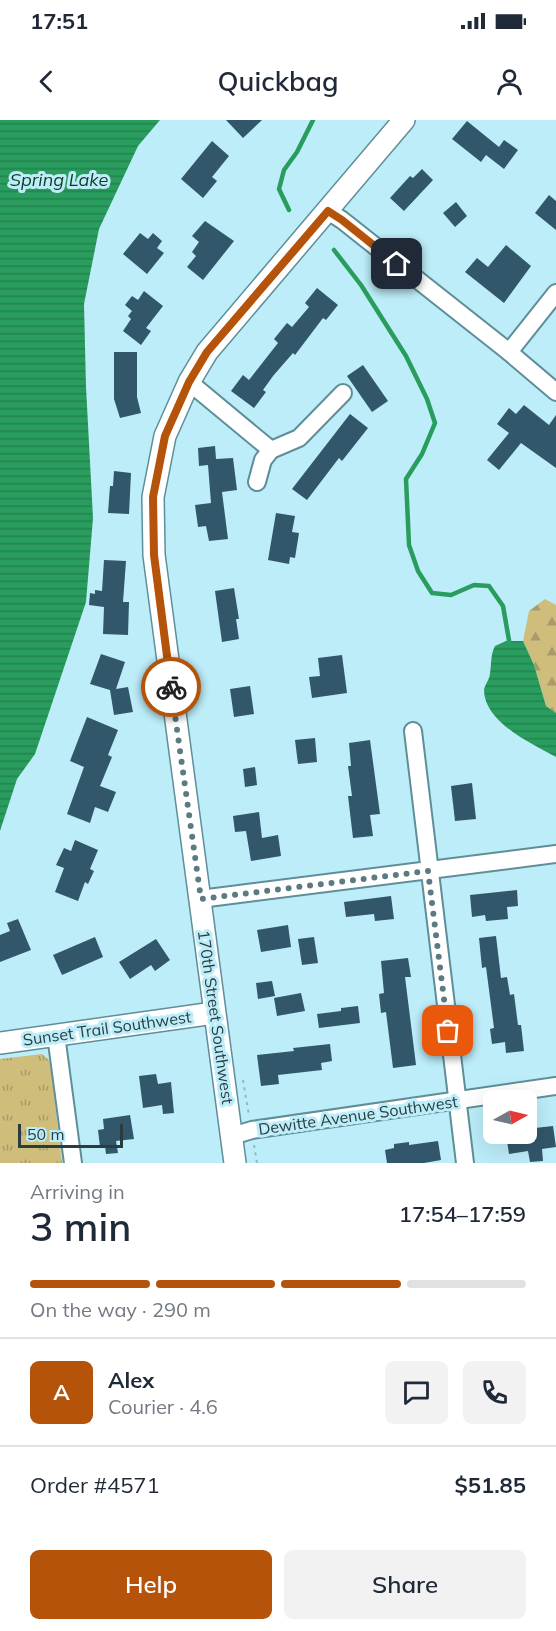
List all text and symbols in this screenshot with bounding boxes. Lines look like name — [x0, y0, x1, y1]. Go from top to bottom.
text: 17:51 — [30, 7, 88, 35]
text: Quickbag — [218, 64, 338, 98]
icon: back — [30, 65, 63, 98]
icon: person — [493, 65, 526, 98]
water label: Spring Lake — [10, 168, 108, 191]
pin — [371, 238, 422, 289]
icon: home — [380, 247, 413, 280]
courier — [141, 657, 201, 717]
icon: bike — [155, 671, 188, 704]
street label: 170th Street Southwest — [194, 929, 238, 1106]
pin — [422, 1005, 473, 1056]
street label: Sunset Trail Southwest — [22, 1006, 193, 1050]
icon: bag — [431, 1014, 464, 1047]
north arrow — [483, 1090, 537, 1144]
map controls — [483, 1090, 537, 1144]
street label: Dewitte Avenue Southwest — [257, 1091, 459, 1139]
scale bar — [18, 1121, 123, 1148]
text: 50 m — [27, 1124, 64, 1144]
text: Arriving in — [30, 1179, 125, 1204]
text: 17:54–17:59 — [399, 1200, 526, 1228]
text: 3 min — [30, 1202, 131, 1251]
text: On the way · 290 m — [30, 1297, 211, 1322]
button: chat — [385, 1361, 448, 1424]
button: phone — [463, 1361, 526, 1424]
text: Alex — [108, 1366, 154, 1394]
text: A — [53, 1378, 70, 1406]
text: Courier · 4.6 — [108, 1394, 218, 1419]
text: Order #4571 — [30, 1471, 160, 1499]
text: $51.85 — [455, 1471, 526, 1499]
button: Help — [30, 1550, 272, 1619]
button: Share — [284, 1550, 526, 1619]

